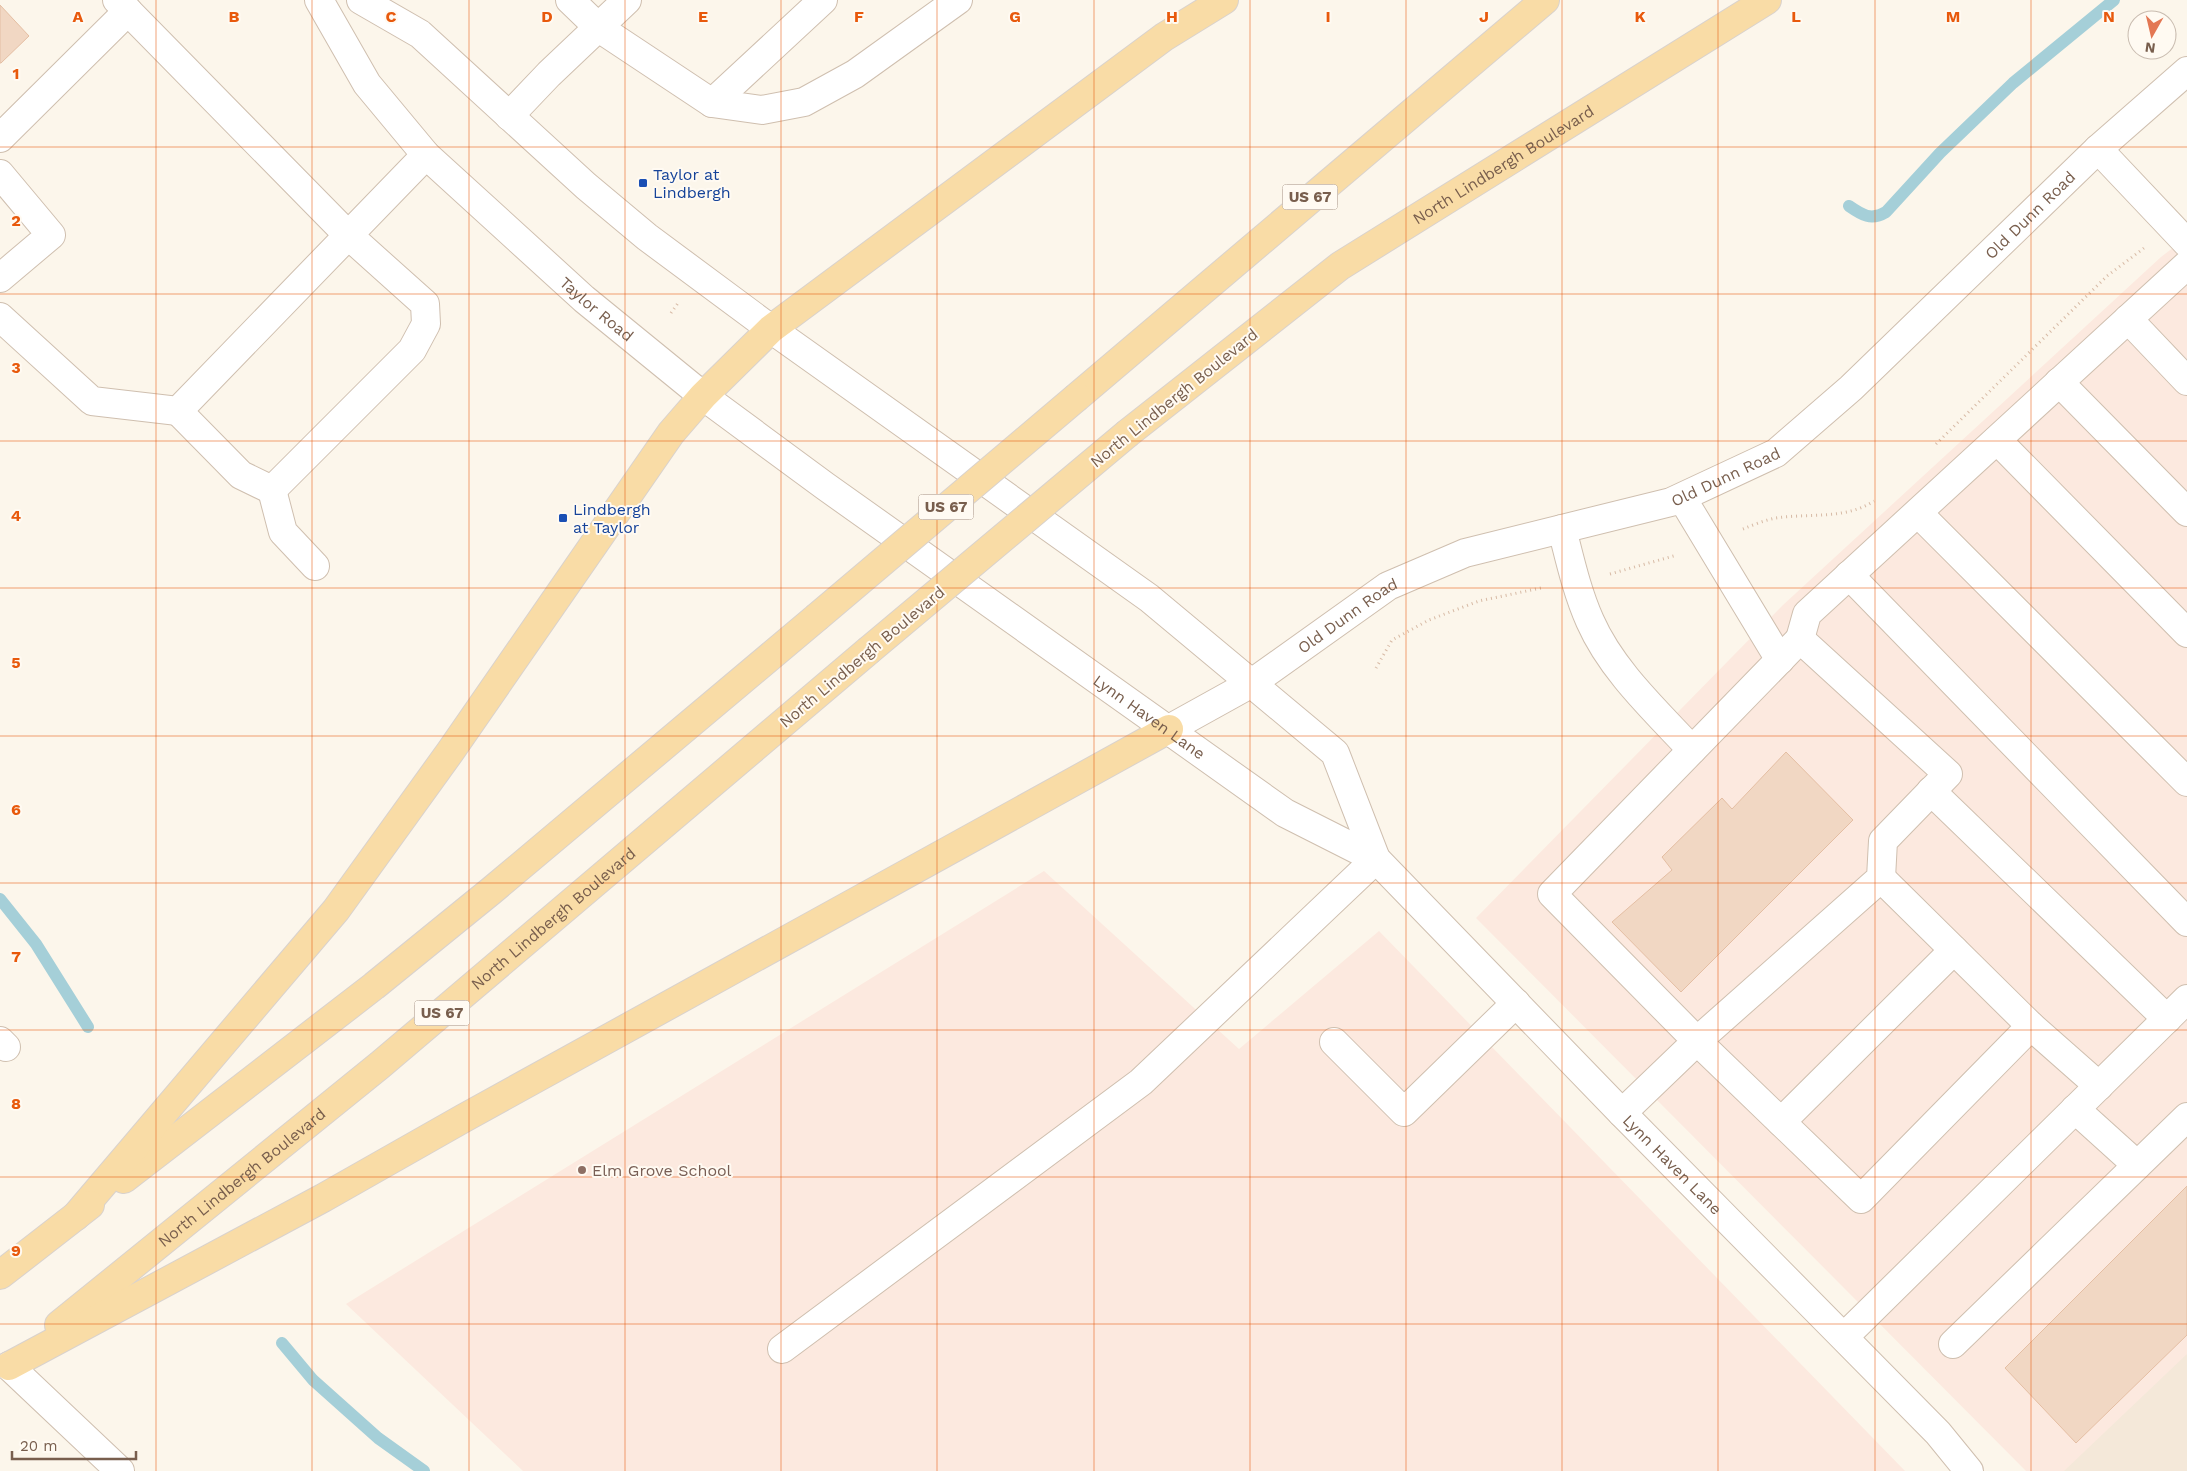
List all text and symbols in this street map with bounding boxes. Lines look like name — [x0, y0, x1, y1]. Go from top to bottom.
text: A — [73, 7, 84, 26]
text: B — [229, 7, 240, 26]
text: C — [386, 7, 397, 26]
text: D — [541, 7, 553, 26]
text: E — [698, 7, 708, 26]
text: F — [854, 7, 864, 26]
text: G — [1009, 7, 1021, 26]
text: H — [1166, 7, 1178, 26]
text: I — [1325, 7, 1331, 26]
text: J — [1479, 7, 1489, 26]
text: K — [1634, 7, 1646, 26]
text: L — [1791, 7, 1801, 26]
text: M — [1946, 7, 1960, 26]
text: N — [2103, 7, 2115, 26]
north arrow — [2127, 10, 2177, 60]
text: N — [2144, 39, 2156, 57]
text: 1 — [13, 64, 19, 83]
street label: North Lindbergh Boulevard — [1409, 101, 1597, 228]
place label: Taylor at Lindbergh — [653, 165, 731, 202]
street label: Old Dunn Road — [1981, 167, 2079, 263]
marker: Taylor at Lindbergh — [637, 177, 649, 189]
road number: US 67 — [1282, 184, 1338, 210]
text: 2 — [11, 211, 21, 230]
street label: Taylor Road — [556, 272, 637, 345]
street label: North Lindbergh Boulevard — [1087, 325, 1261, 471]
text: 3 — [11, 358, 21, 377]
street label: Old Dunn Road — [1668, 443, 1783, 510]
road number: US 67 — [918, 494, 974, 520]
place label: Lindbergh at Taylor — [573, 500, 651, 537]
text: 4 — [11, 506, 21, 525]
marker: Lindbergh at Taylor — [557, 512, 569, 524]
street label: Old Dunn Road — [1294, 574, 1400, 657]
street label: North Lindbergh Boulevard — [776, 582, 948, 732]
text: 5 — [11, 653, 21, 672]
street label: Lynn Haven Lane — [1090, 670, 1209, 763]
text: 6 — [11, 800, 21, 819]
street label: North Lindbergh Boulevard — [467, 843, 639, 993]
text: 7 — [11, 947, 21, 966]
road number: US 67 — [414, 1000, 470, 1026]
text: 8 — [11, 1094, 21, 1113]
street label: North Lindbergh Boulevard — [154, 1104, 329, 1251]
street label: Lynn Haven Lane — [1619, 1110, 1726, 1218]
place label: Elm Grove School — [592, 1161, 732, 1180]
marker: Elm Grove School — [576, 1164, 588, 1176]
text: 9 — [11, 1241, 21, 1260]
scale bar — [12, 1428, 136, 1460]
text: 20 m — [20, 1437, 58, 1455]

